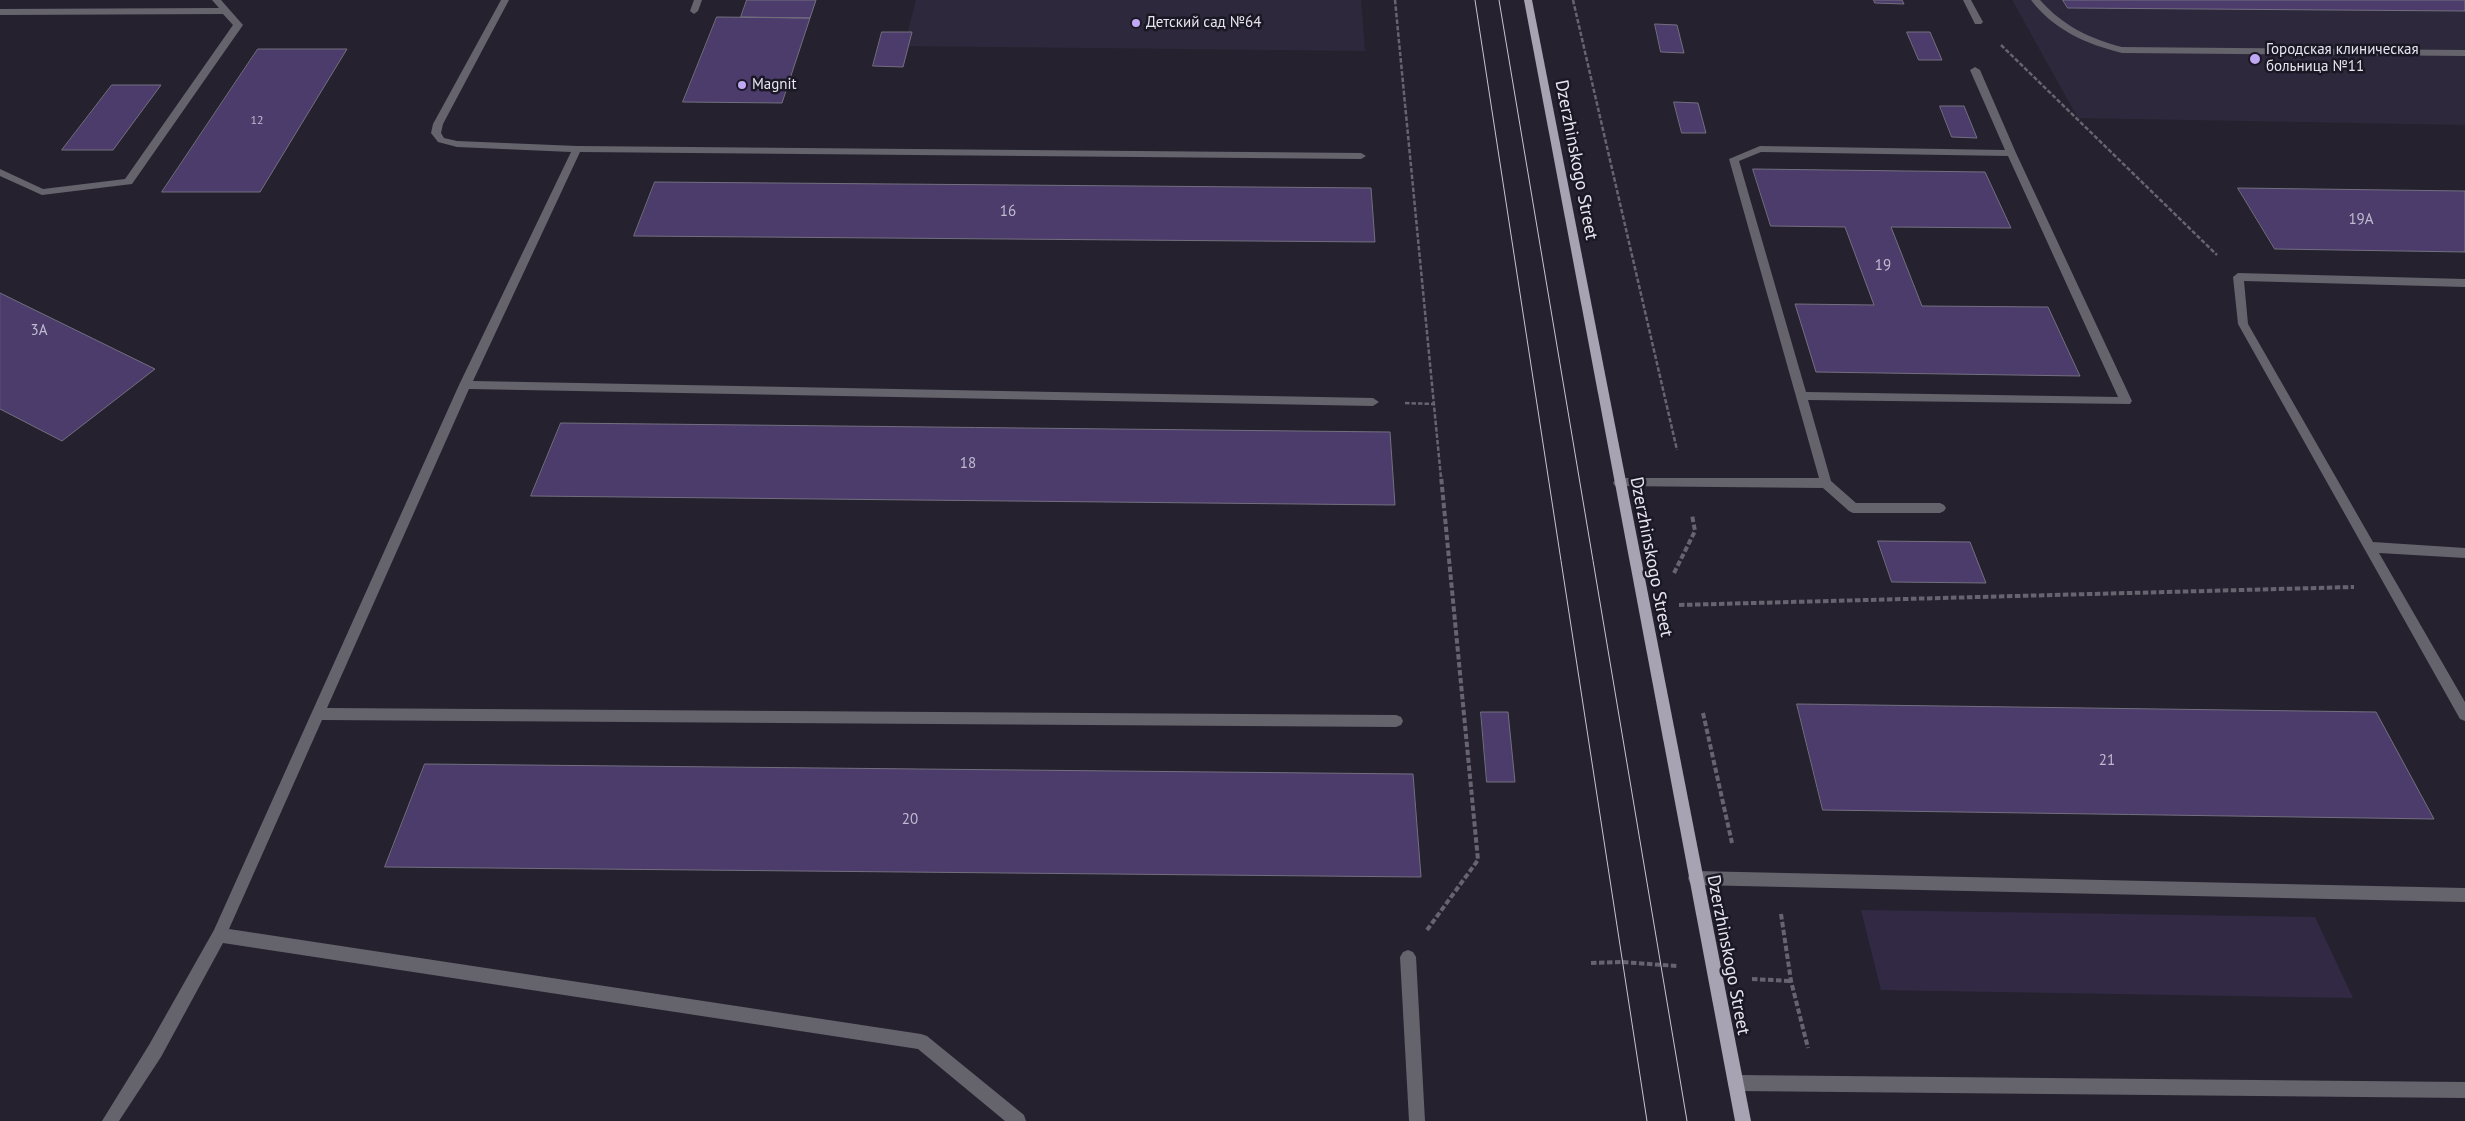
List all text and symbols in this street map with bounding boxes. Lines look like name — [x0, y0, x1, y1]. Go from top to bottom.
place label: Детский сад №64 — [1146, 14, 1261, 32]
marker: Детский сад №64 — [1130, 17, 1142, 29]
place label: Городская клиническая больница №11 — [2266, 41, 2419, 76]
marker: Городская клиническая больница №11 — [2248, 52, 2262, 66]
place label: Magnit — [752, 76, 797, 94]
street label: Dzerzhinskogo Street — [1550, 78, 1602, 242]
marker: Magnit — [736, 79, 748, 91]
house number: 12 — [250, 114, 264, 128]
house number: 16 — [1000, 203, 1016, 221]
house number: 19А — [2348, 211, 2374, 229]
house number: 19 — [1875, 257, 1891, 275]
house number: 3А — [31, 322, 47, 340]
house number: 18 — [960, 455, 976, 473]
street label: Dzerzhinskogo Street — [1625, 475, 1677, 639]
house number: 21 — [2099, 752, 2115, 770]
house number: 20 — [902, 811, 918, 829]
street label: Dzerzhinskogo Street — [1702, 873, 1754, 1037]

